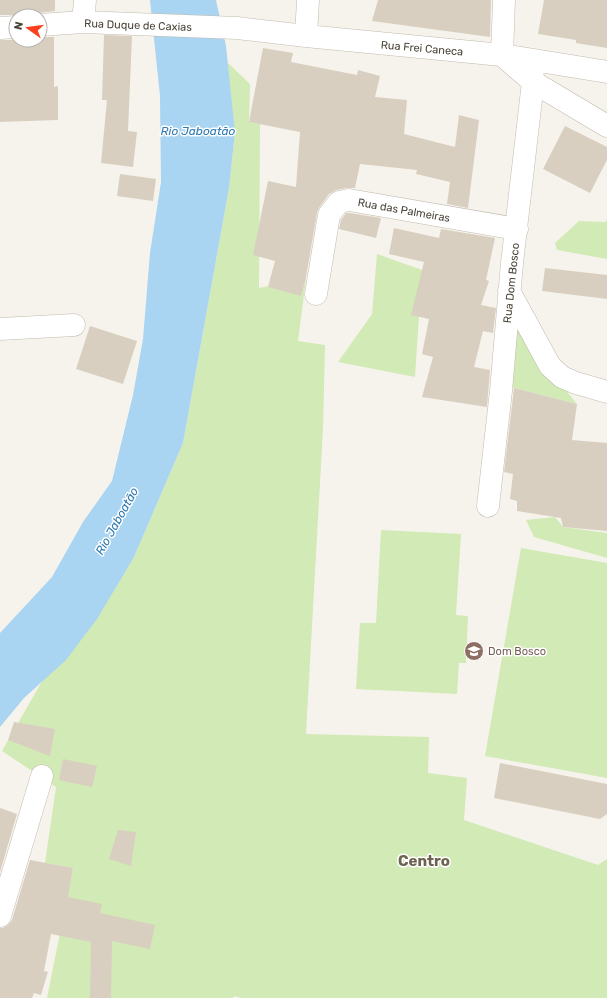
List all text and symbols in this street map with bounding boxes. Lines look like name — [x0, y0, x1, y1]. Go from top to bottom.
north arrow — [8, 8, 48, 48]
street label: Rua Duque de Caxias — [84, 17, 193, 34]
text: N — [12, 20, 26, 31]
street label: Rua Frei Caneca — [380, 38, 464, 59]
water label: Rio Jaboatão — [161, 124, 236, 138]
street label: Rua das Palmeiras — [357, 196, 452, 225]
street label: Rua Dom Bosco — [501, 242, 522, 324]
water label: Rio Jaboatão — [93, 485, 141, 557]
school or university icon: Dom Bosco — [463, 640, 485, 662]
place label: Dom Bosco — [488, 645, 546, 658]
district label: Centro — [398, 852, 450, 870]

